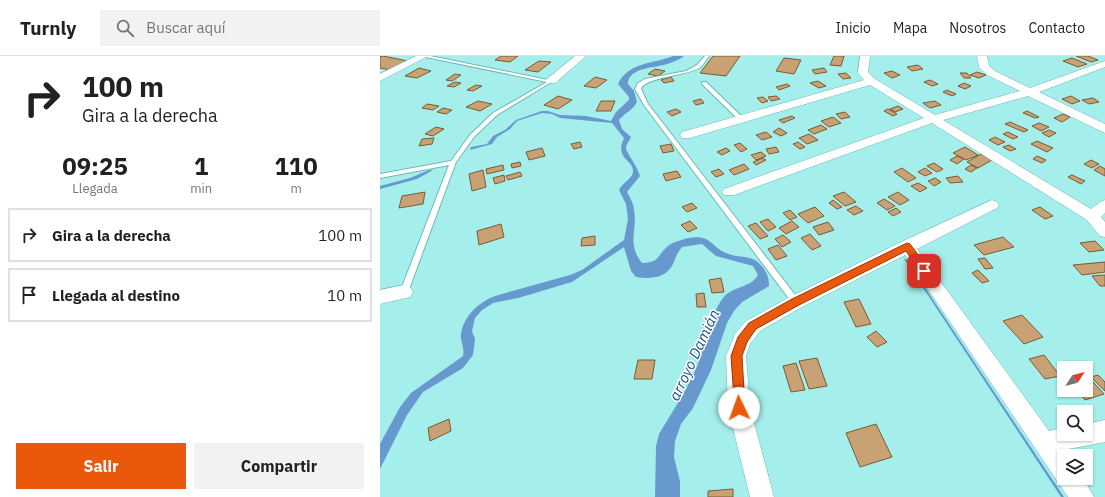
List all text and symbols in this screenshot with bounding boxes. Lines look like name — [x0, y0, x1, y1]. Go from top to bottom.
search box — [100, 10, 380, 46]
text: Turnly — [20, 16, 76, 40]
icon: search — [114, 17, 136, 39]
text: Buscar aquí — [146, 18, 226, 37]
text: Inicio — [835, 19, 871, 37]
text: Mapa — [893, 19, 927, 37]
text: Nosotros — [949, 19, 1006, 37]
text: Contacto — [1028, 19, 1085, 37]
text: 100 m — [82, 68, 164, 105]
icon: right — [16, 72, 68, 124]
text: Gira a la derecha — [82, 104, 218, 127]
text: 09:25 — [62, 150, 128, 182]
text: 1 — [194, 150, 208, 182]
text: 110 — [274, 150, 318, 182]
text: Llegada — [72, 180, 118, 197]
text: min — [190, 180, 212, 197]
text: m — [290, 180, 302, 197]
icon: right — [18, 224, 40, 246]
text: Gira a la derecha — [52, 226, 171, 245]
text: 100 m — [318, 226, 362, 245]
pin — [907, 254, 941, 288]
icon: arrive — [913, 260, 935, 282]
icon: arrive — [18, 284, 40, 306]
text: Llegada al destino — [52, 286, 180, 305]
text: 10 m — [327, 286, 362, 305]
water label: arroyo Damián — [665, 306, 723, 404]
north arrow — [1057, 361, 1093, 397]
map controls — [1057, 361, 1093, 485]
position arrow — [718, 387, 760, 429]
button: search — [1057, 405, 1093, 441]
button: Salir — [16, 443, 186, 489]
button: Compartir — [194, 443, 364, 489]
button: layers — [1057, 449, 1093, 485]

